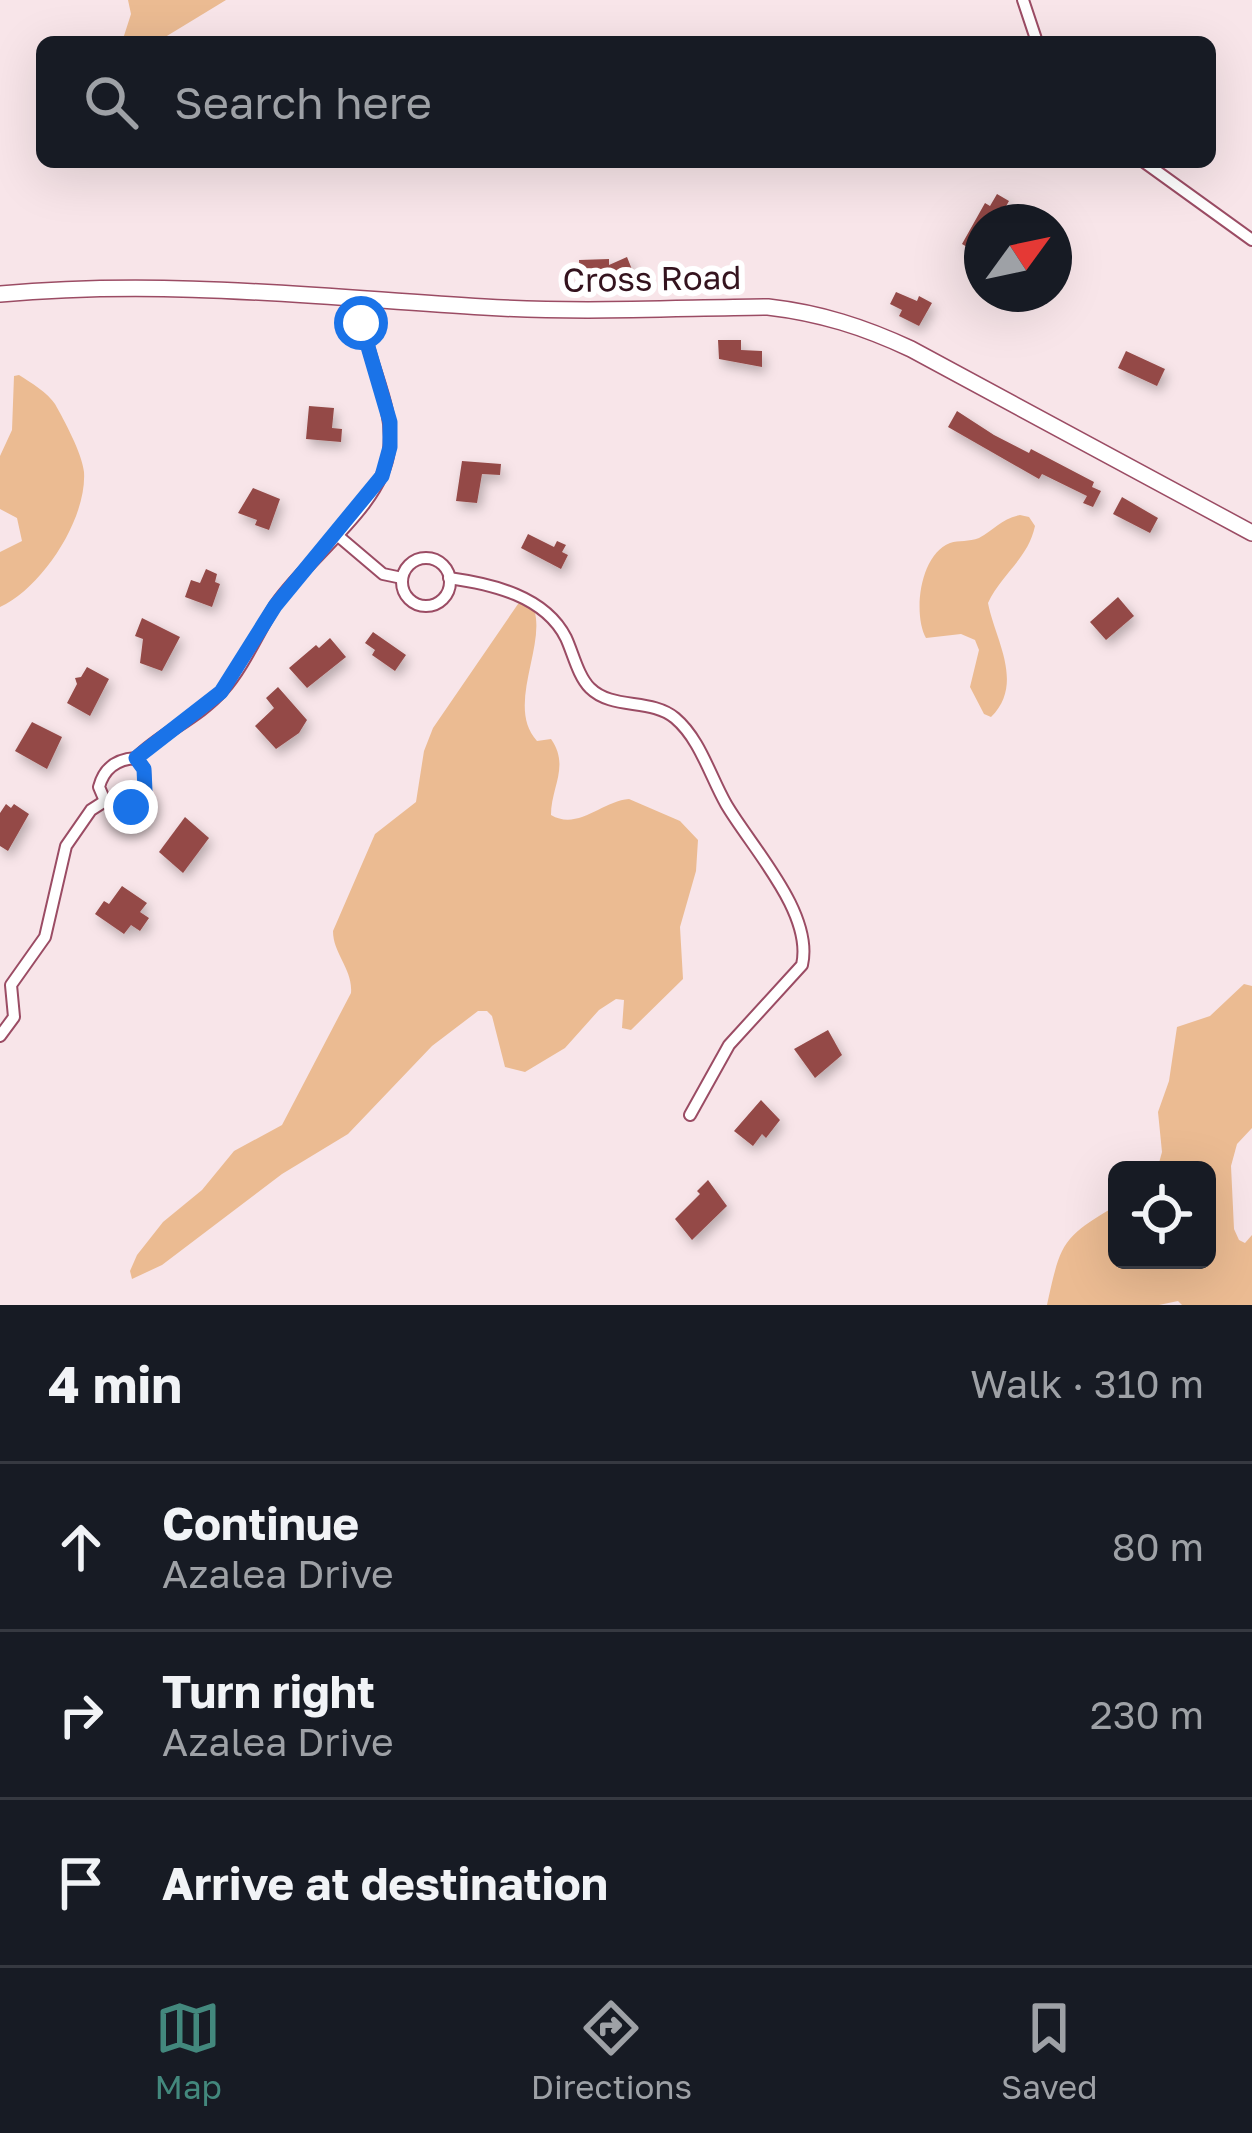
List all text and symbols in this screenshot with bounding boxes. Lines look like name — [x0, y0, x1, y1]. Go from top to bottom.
search box — [36, 36, 1216, 168]
icon: search — [78, 69, 144, 135]
text: Search here — [174, 75, 432, 129]
north arrow — [964, 204, 1072, 312]
street label: Cross Road — [562, 257, 742, 299]
route start — [334, 296, 388, 350]
route end — [104, 780, 158, 834]
map controls — [1108, 1161, 1216, 1269]
button: locate — [1108, 1161, 1216, 1269]
text: 4 min — [48, 1353, 182, 1414]
text: Walk · 310 m — [970, 1360, 1204, 1407]
text: Continue — [162, 1496, 359, 1550]
icon: ahead — [48, 1514, 114, 1580]
text: 80 m — [1112, 1523, 1204, 1570]
text: Azalea Drive — [162, 1550, 394, 1597]
text: Turn right — [162, 1664, 375, 1718]
icon: right — [48, 1682, 114, 1748]
text: 230 m — [1090, 1691, 1204, 1738]
text: Azalea Drive — [162, 1718, 394, 1765]
icon: arrive — [48, 1850, 114, 1916]
text: Arrive at destination — [162, 1856, 608, 1910]
tab: Map — [155, 1995, 222, 2106]
tab: Directions — [531, 1995, 692, 2106]
tab: Saved — [1001, 1995, 1097, 2106]

